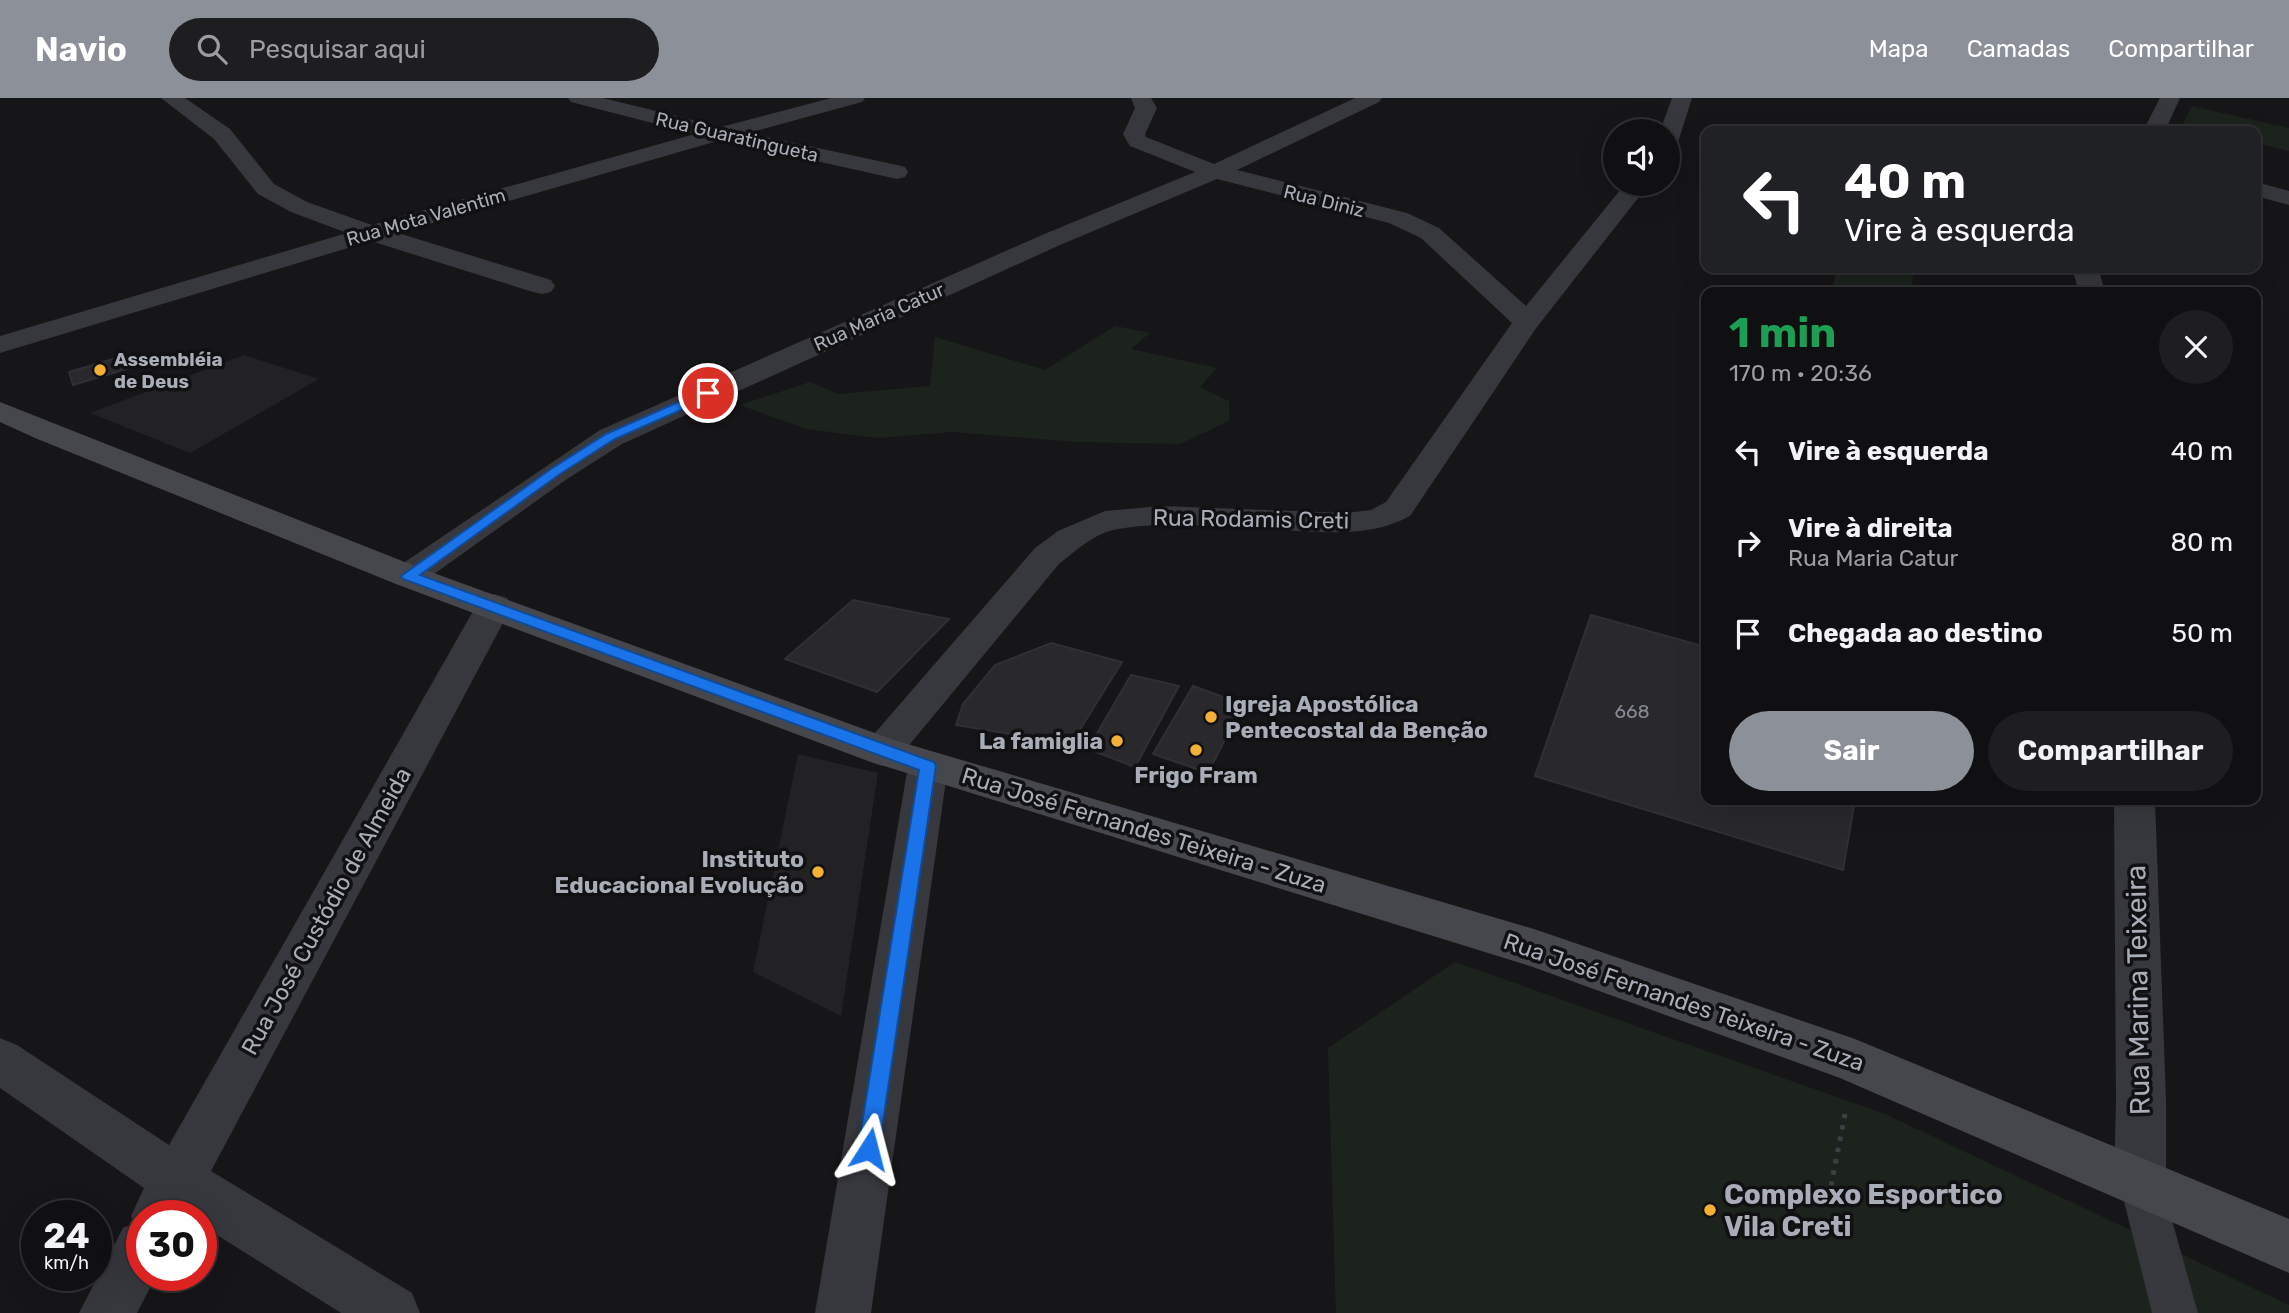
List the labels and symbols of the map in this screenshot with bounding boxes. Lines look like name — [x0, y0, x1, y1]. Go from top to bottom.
street label: Rua Guaratingueta — [653, 107, 821, 167]
street label: Rua Diniz — [1281, 180, 1367, 222]
street label: Rua Mota Valentim — [344, 183, 508, 251]
street label: Rua Maria Catur — [810, 278, 949, 356]
place label: Assembléia de Deus — [114, 348, 223, 393]
marker: Assembléia de Deus — [92, 362, 108, 378]
pin — [678, 363, 738, 423]
street label: Rua Rodamis Creti — [1153, 503, 1349, 535]
place label: Igreja Apostólica Pentecostal da Benção — [1225, 690, 1488, 744]
house number: 668 — [1615, 700, 1650, 723]
marker: Igreja Apostólica Pentecostal da Benção — [1203, 709, 1219, 725]
place label: La famiglia — [979, 727, 1103, 755]
marker: La famiglia — [1109, 733, 1125, 749]
marker: Frigo Fram — [1188, 742, 1204, 758]
street label: Rua José Fernandes Teixeira - Zuza — [959, 761, 1329, 899]
place label: Frigo Fram — [1134, 761, 1258, 789]
street label: Rua José Custódio de Almeida — [235, 762, 417, 1060]
place label: Instituto Educacional Evolução — [555, 845, 804, 899]
marker: Instituto Educacional Evolução — [810, 864, 826, 880]
street label: Rua Marina Teixeira — [2119, 865, 2157, 1115]
street label: Rua José Fernandes Teixeira - Zuza — [1500, 927, 1868, 1077]
position arrow — [832, 1112, 906, 1186]
place label: Complexo Esportico Vila Creti — [1724, 1178, 2003, 1243]
speed limit sign: 30 — [126, 1200, 217, 1291]
marker: Complexo Esportico Vila Creti — [1702, 1202, 1718, 1218]

